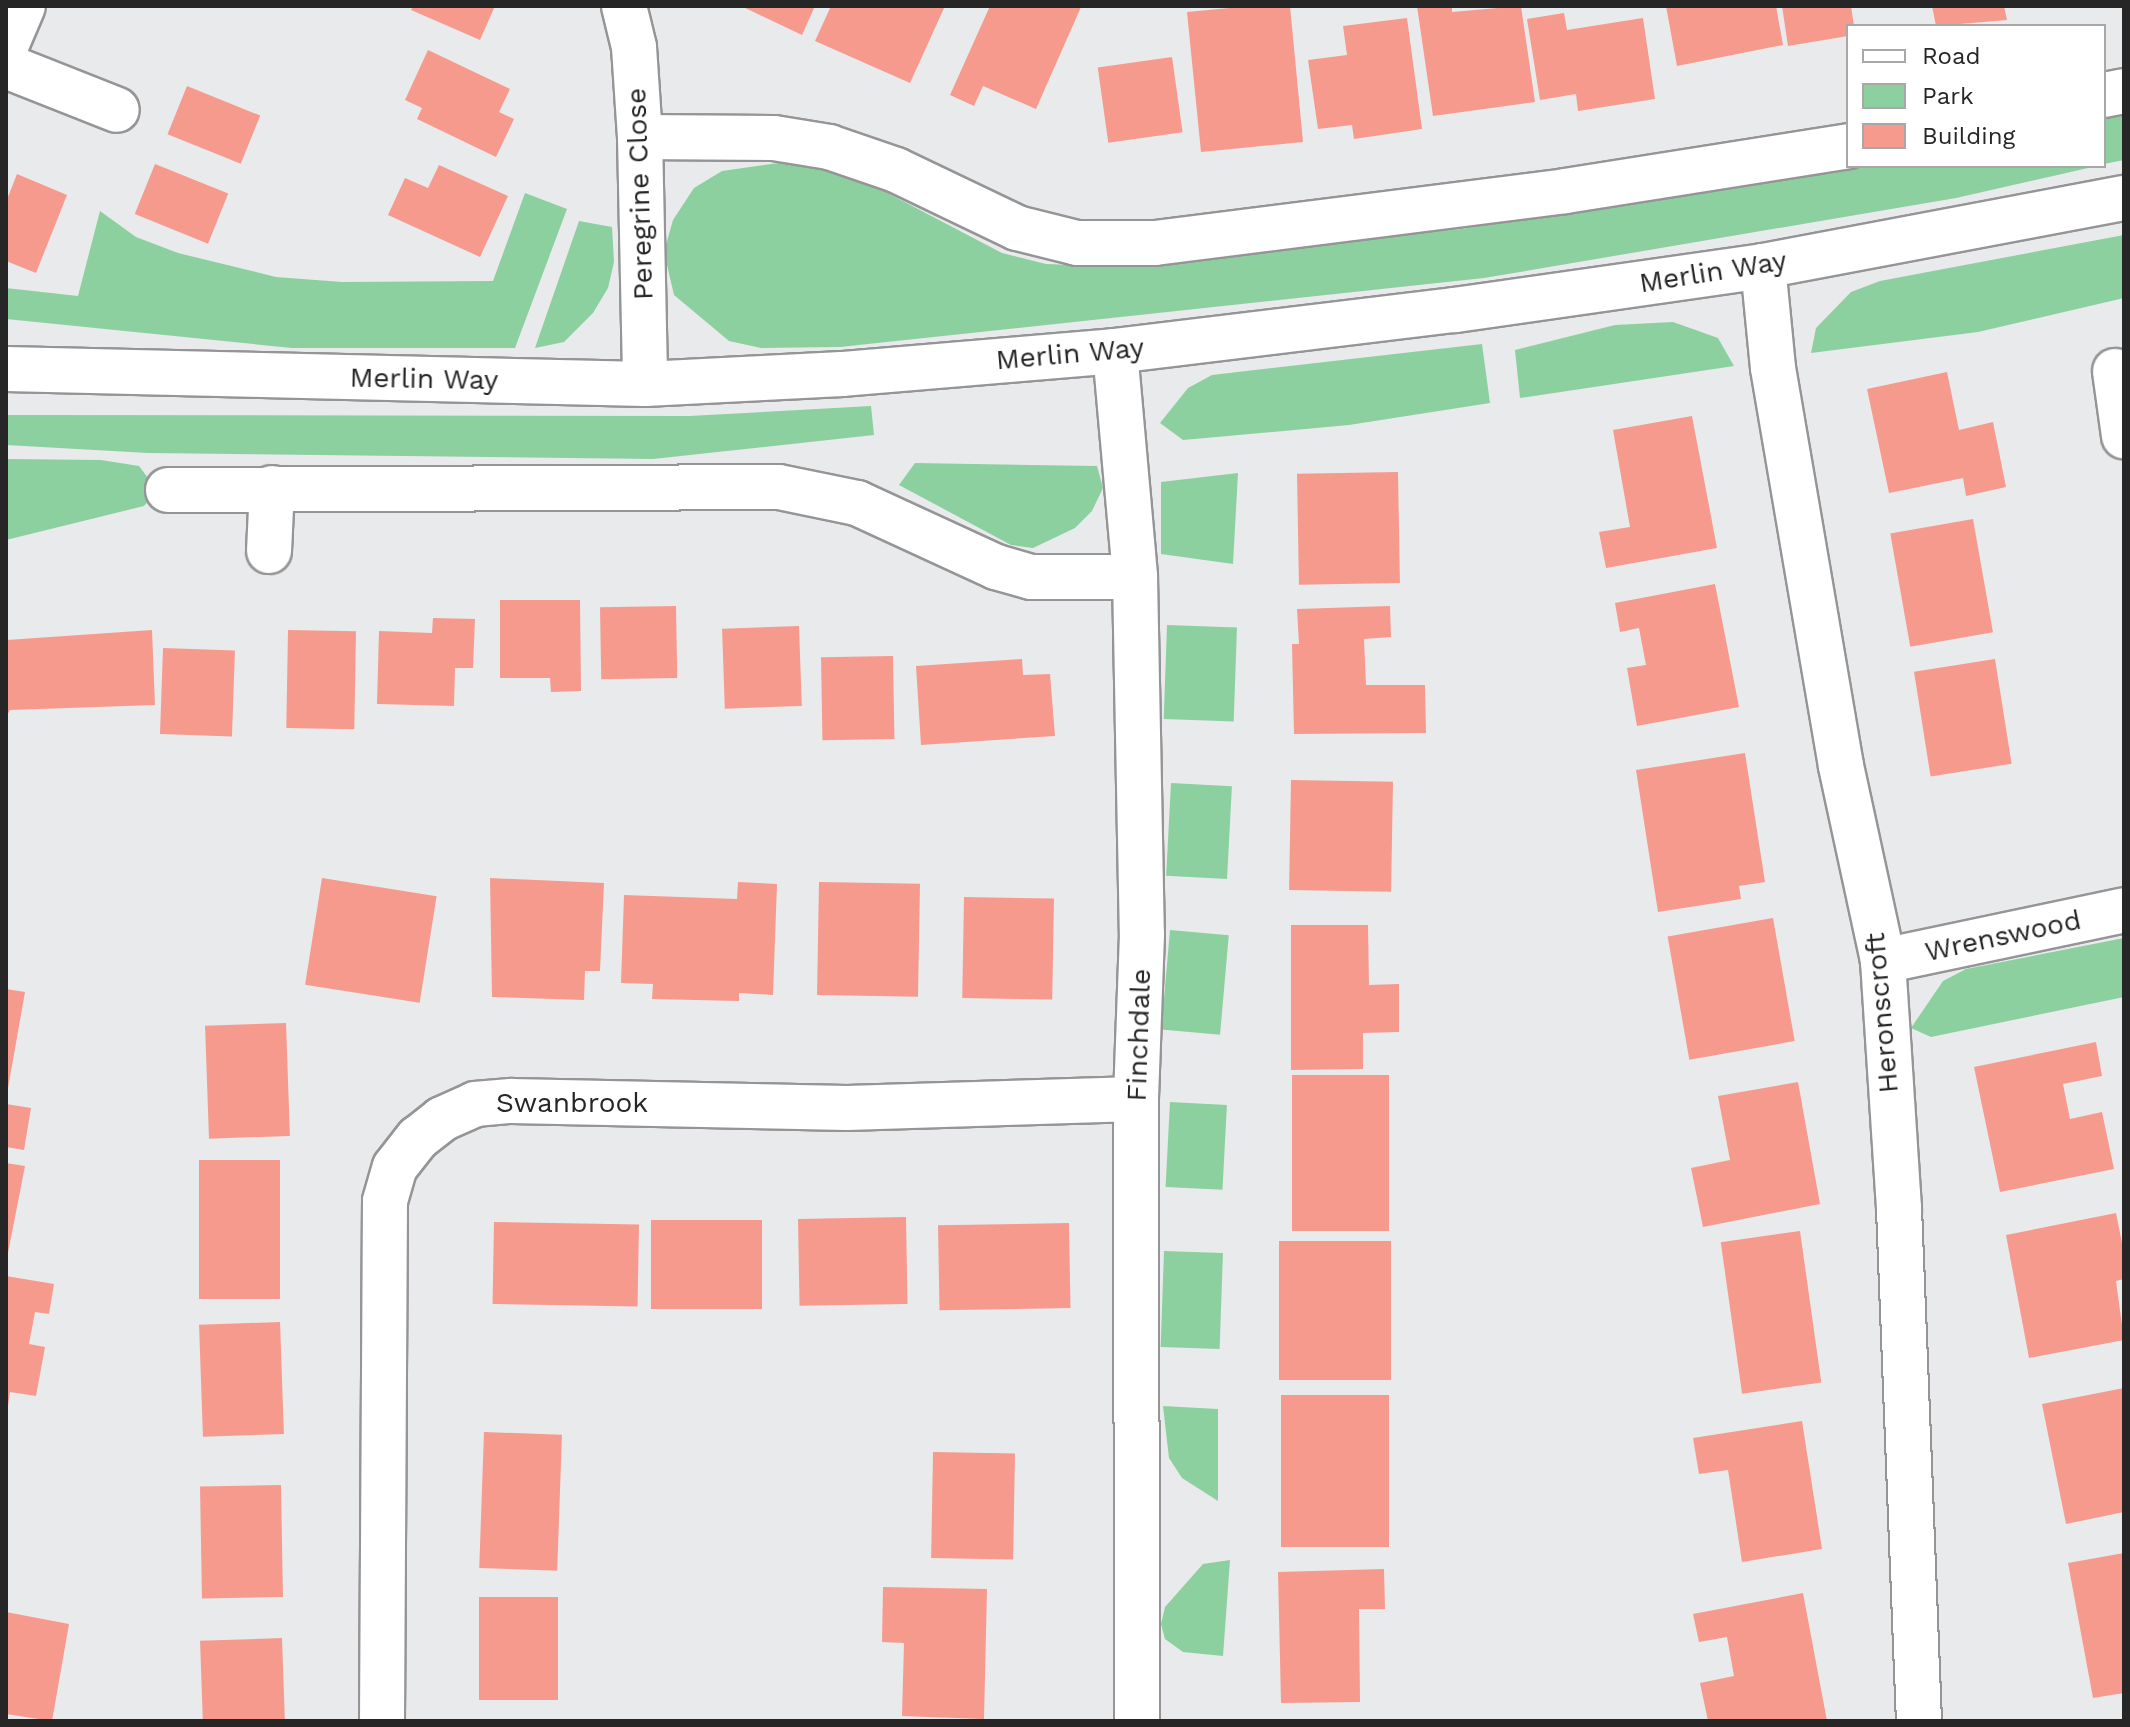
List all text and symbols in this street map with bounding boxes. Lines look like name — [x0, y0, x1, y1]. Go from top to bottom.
legend — [1846, 24, 2106, 168]
text: Road — [1922, 42, 1981, 70]
text: Park — [1922, 82, 1974, 110]
street label: Peregrine Close — [620, 87, 660, 301]
text: Building — [1922, 122, 2015, 150]
street label: Merlin Way — [1637, 244, 1789, 300]
street label: Merlin Way — [994, 331, 1146, 377]
street label: Merlin Way — [349, 361, 499, 397]
street label: Wrenswood — [1922, 903, 2084, 969]
street label: Heronscroft — [1858, 931, 1906, 1095]
street label: Finchdale — [1120, 968, 1158, 1102]
street label: Swanbrook — [496, 1086, 648, 1120]

